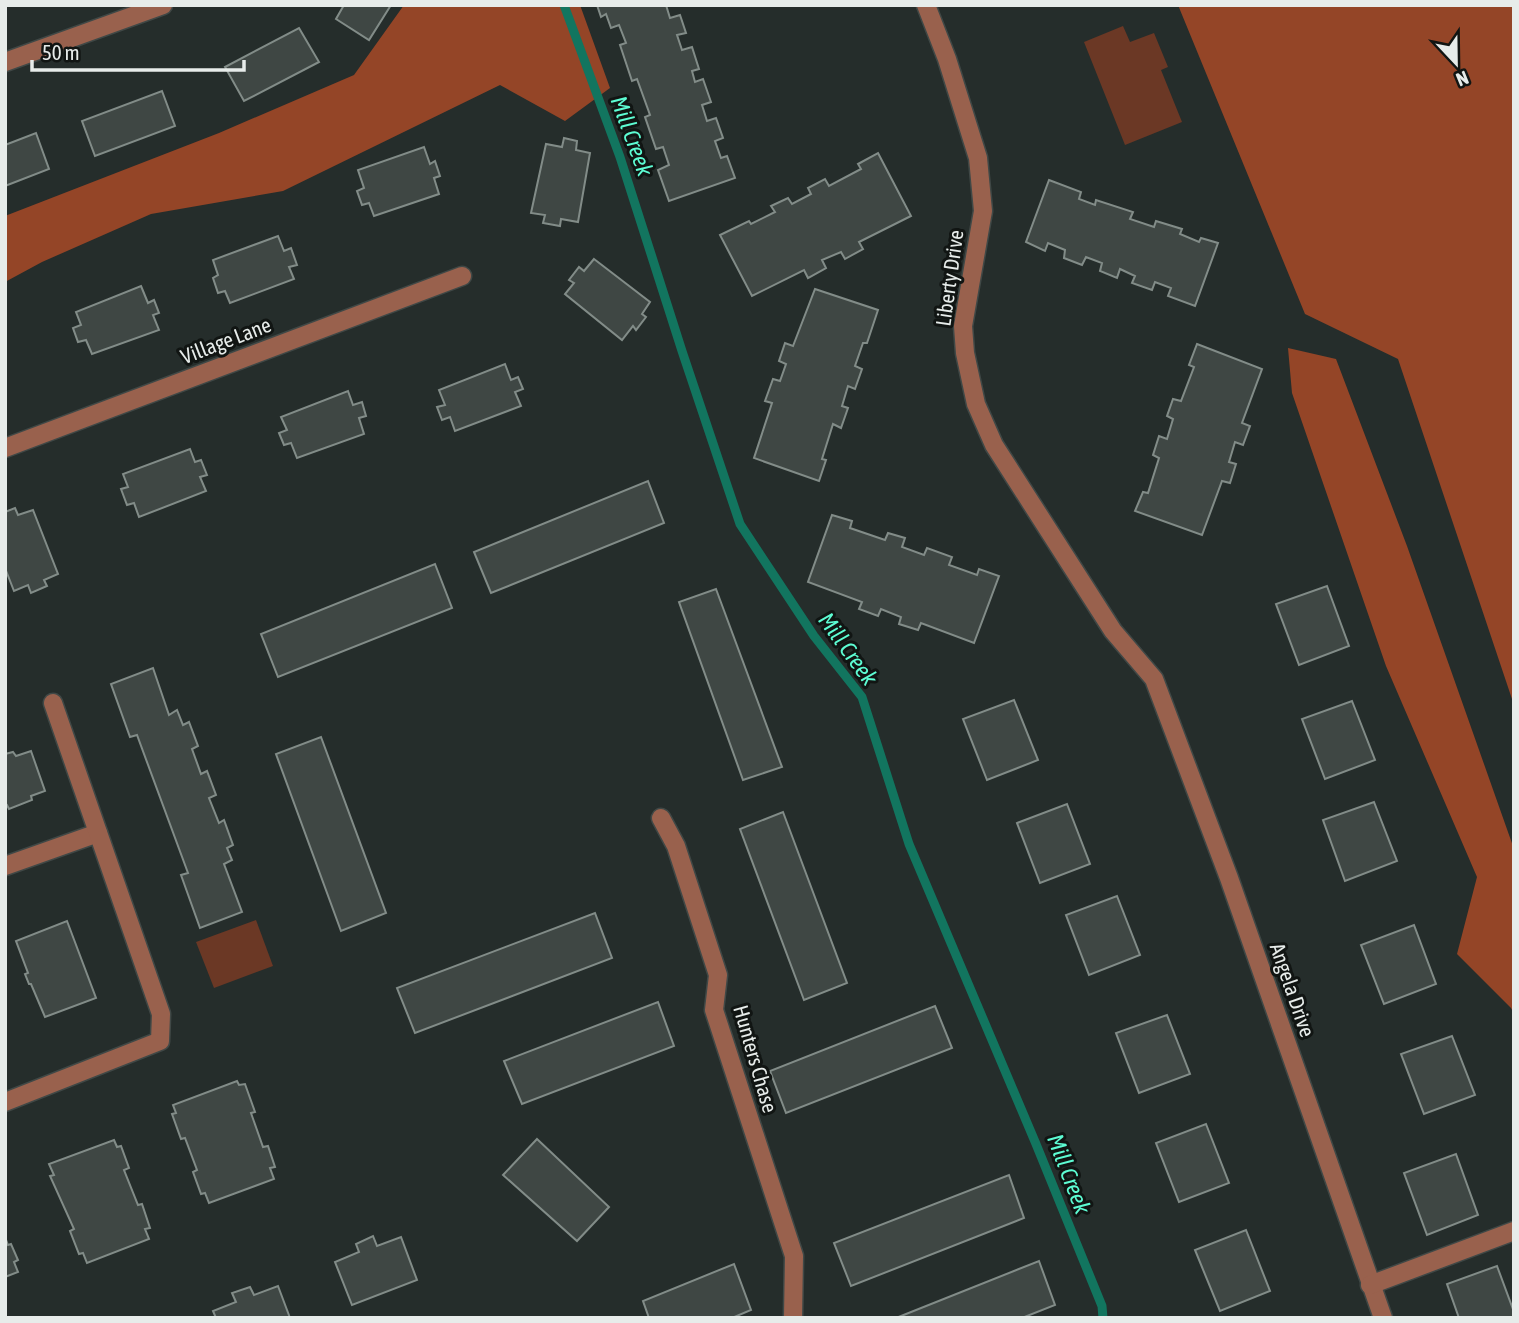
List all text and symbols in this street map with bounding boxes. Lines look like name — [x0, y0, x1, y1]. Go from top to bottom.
scale bar — [32, 28, 243, 72]
north arrow — [1421, 28, 1491, 98]
text: 50 m — [42, 40, 80, 64]
text: N — [1453, 66, 1472, 91]
water label: Mill Creek — [606, 93, 659, 180]
street label: Liberty Drive — [930, 228, 968, 327]
street label: Village Lane — [177, 312, 274, 368]
water label: Mill Creek — [813, 608, 883, 691]
street label: Angela Drive — [1266, 940, 1320, 1040]
street label: Hunters Chase — [729, 1002, 783, 1115]
water label: Mill Creek — [1042, 1131, 1096, 1218]

